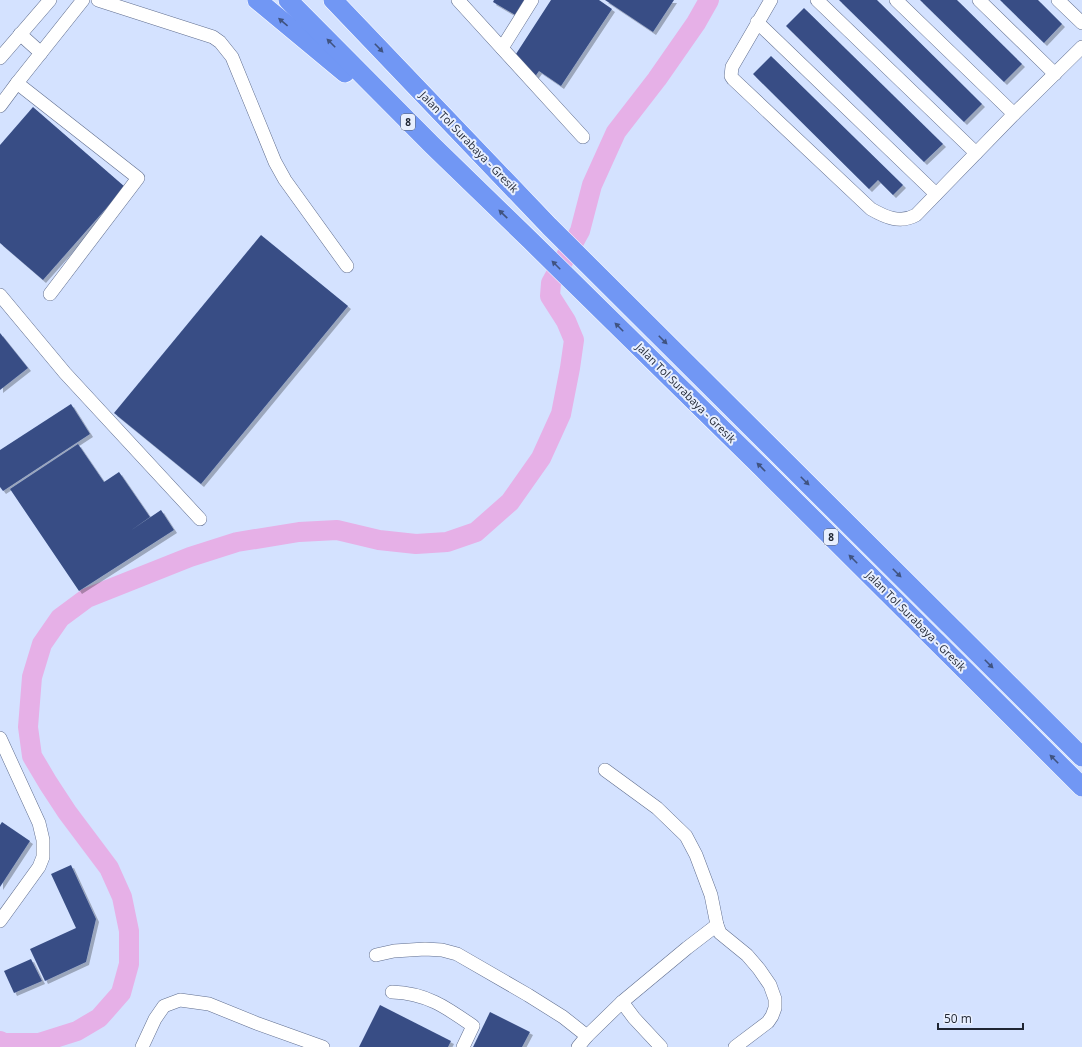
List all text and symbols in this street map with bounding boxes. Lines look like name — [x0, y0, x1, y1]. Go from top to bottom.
one-way arrow — [278, 17, 289, 26]
one-way arrow — [326, 38, 336, 48]
one-way arrow — [375, 43, 384, 54]
street label: Jalan Tol Surabaya - Gresik — [416, 87, 522, 196]
road number: 8 — [401, 114, 415, 130]
one-way arrow — [498, 209, 508, 218]
one-way arrow — [551, 260, 561, 270]
one-way arrow — [614, 322, 624, 332]
one-way arrow — [658, 335, 668, 345]
street label: Jalan Tol Surabaya - Gresik — [632, 339, 740, 446]
one-way arrow — [756, 462, 766, 472]
one-way arrow — [800, 476, 809, 486]
road number: 8 — [824, 529, 838, 545]
one-way arrow — [848, 554, 858, 564]
street label: Jalan Tol Surabaya - Gresik — [862, 567, 970, 674]
one-way arrow — [892, 568, 902, 578]
one-way arrow — [984, 659, 994, 669]
one-way arrow — [1049, 754, 1059, 764]
scale bar — [938, 1005, 1023, 1031]
text: 50 m — [944, 1010, 972, 1027]

